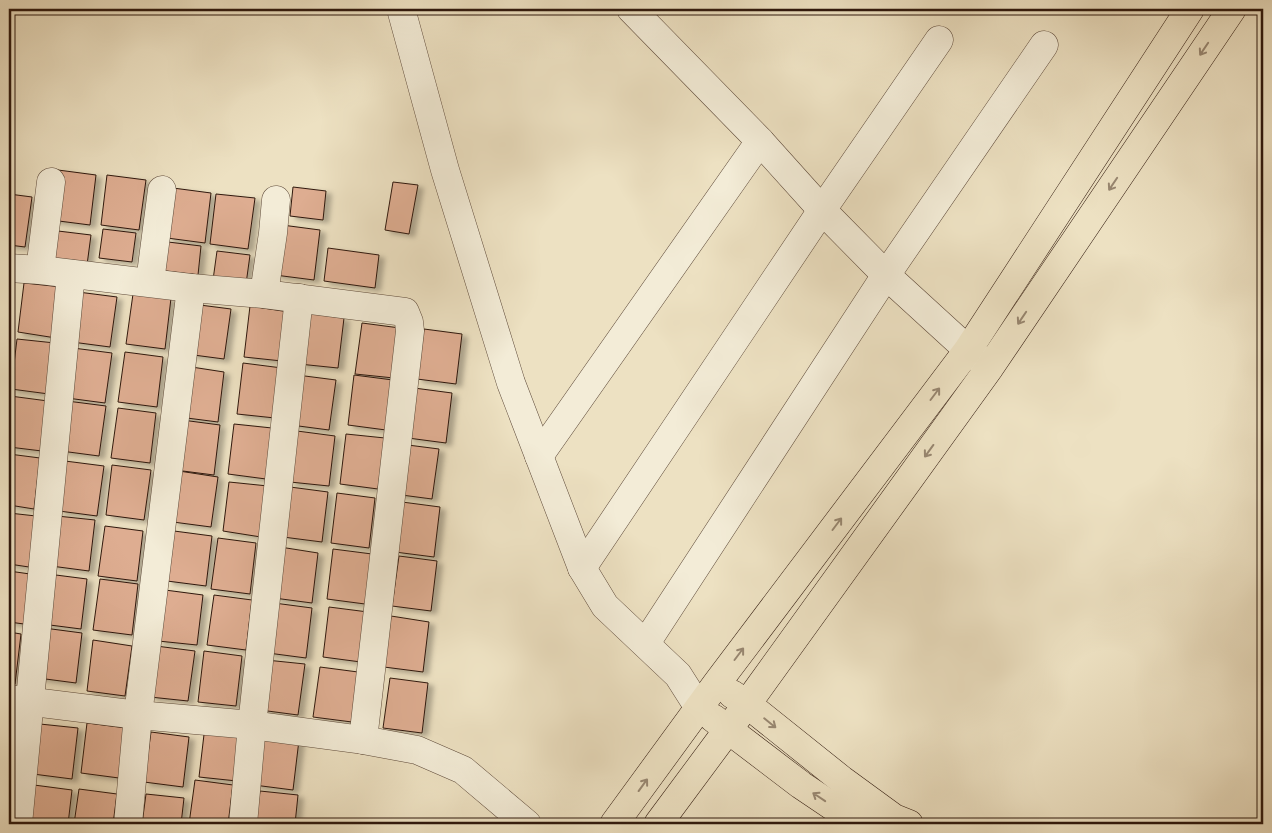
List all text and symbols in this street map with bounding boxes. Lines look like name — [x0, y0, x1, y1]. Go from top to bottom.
one-way arrow — [1199, 42, 1209, 56]
one-way arrow — [1108, 177, 1119, 191]
one-way arrow — [1017, 311, 1027, 325]
one-way arrow — [930, 387, 940, 401]
one-way arrow — [924, 444, 934, 458]
one-way arrow — [832, 517, 842, 531]
one-way arrow — [734, 647, 744, 661]
one-way arrow — [763, 717, 776, 728]
one-way arrow — [638, 778, 648, 792]
one-way arrow — [812, 792, 826, 802]

